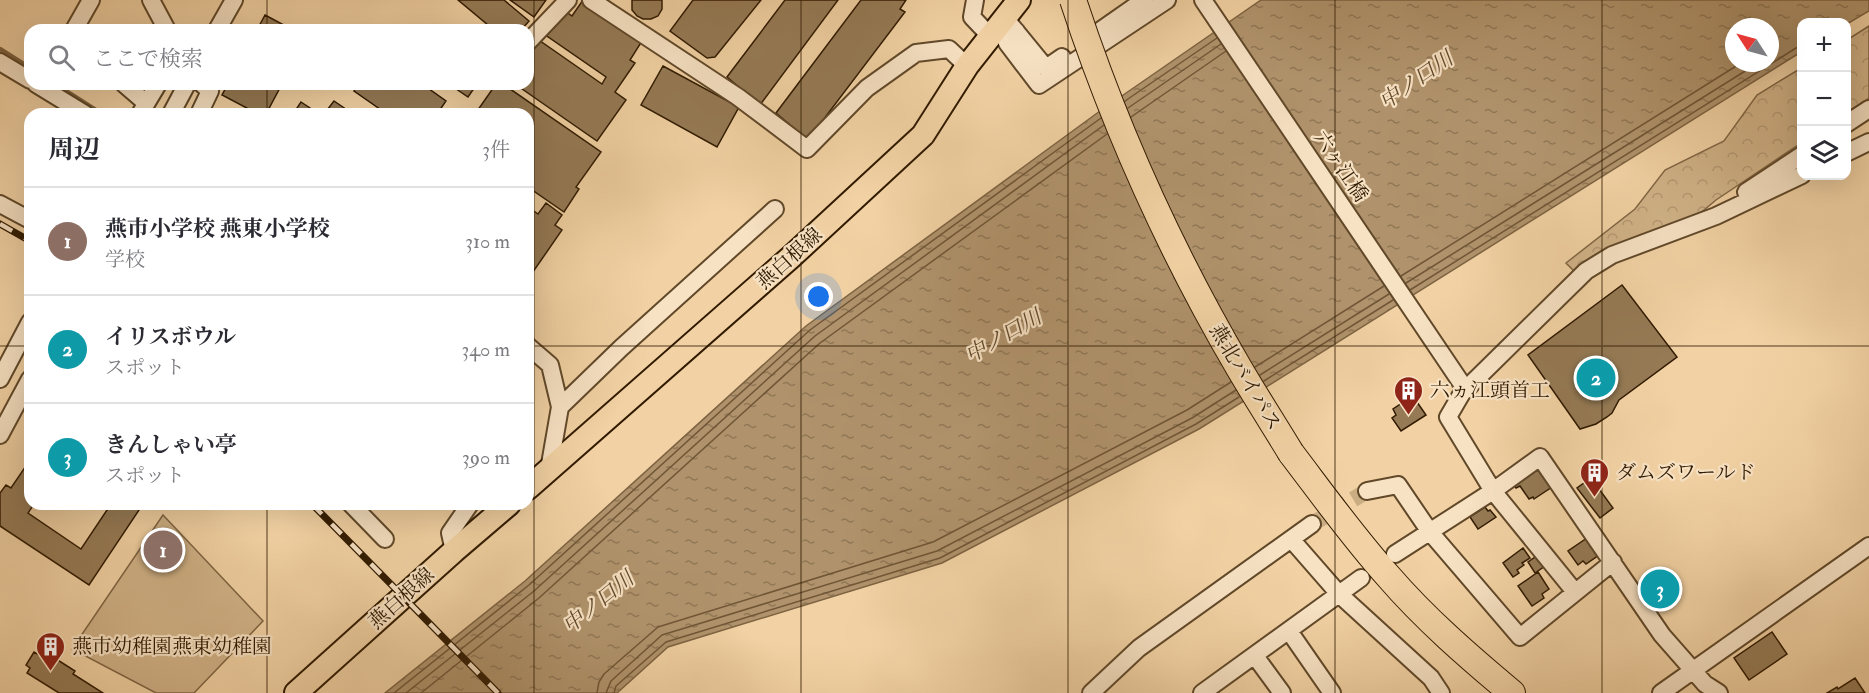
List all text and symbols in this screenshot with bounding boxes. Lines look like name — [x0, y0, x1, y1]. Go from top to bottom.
north arrow — [1725, 18, 1779, 72]
map controls — [1797, 18, 1851, 180]
button: + — [1797, 18, 1851, 72]
search box — [24, 24, 534, 90]
icon: search — [45, 41, 78, 74]
water label: 中ノ口川 — [1374, 44, 1460, 116]
text: ここで検索 — [93, 45, 203, 73]
button: − — [1797, 72, 1851, 126]
street label: 六ヶ江橋 — [1308, 126, 1373, 206]
button: layers — [1797, 126, 1851, 180]
text: 周辺 — [48, 134, 100, 166]
text: 3件 — [482, 137, 510, 162]
text: 燕市小学校 燕東小学校 — [105, 215, 330, 243]
street label: 燕白根線 — [751, 222, 827, 294]
text: 1 — [64, 229, 71, 254]
text: 310 m — [465, 229, 510, 254]
text: 学校 — [105, 247, 145, 272]
your location — [804, 282, 833, 311]
water label: 中ノ口川 — [960, 303, 1048, 369]
street label: 燕北バイパス — [1204, 320, 1287, 435]
text: イリスボウル — [105, 323, 236, 351]
text: 2 — [62, 337, 73, 362]
text: 340 m — [462, 337, 510, 362]
text: スポット — [105, 355, 185, 380]
pin: 2 — [1576, 356, 1616, 400]
building icon: 六ヵ江頭首工 — [1393, 374, 1425, 416]
place label: 六ヵ江頭首工 — [1430, 378, 1550, 403]
text: きんしゃい亭 — [105, 431, 237, 459]
text: 3 — [64, 445, 71, 470]
text: 390 m — [462, 445, 510, 470]
building icon: ダムズワールド — [1579, 456, 1611, 498]
place label: ダムズワールド — [1616, 460, 1756, 485]
text: スポット — [105, 463, 185, 488]
pin: 1 — [144, 528, 182, 572]
street label: 燕白根線 — [363, 562, 439, 634]
water label: 中ノ口川 — [557, 564, 641, 639]
pin: 3 — [1640, 566, 1680, 612]
building icon: 燕市幼稚園燕東幼稚園 — [35, 630, 67, 672]
place label: 燕市幼稚園燕東幼稚園 — [72, 634, 272, 659]

